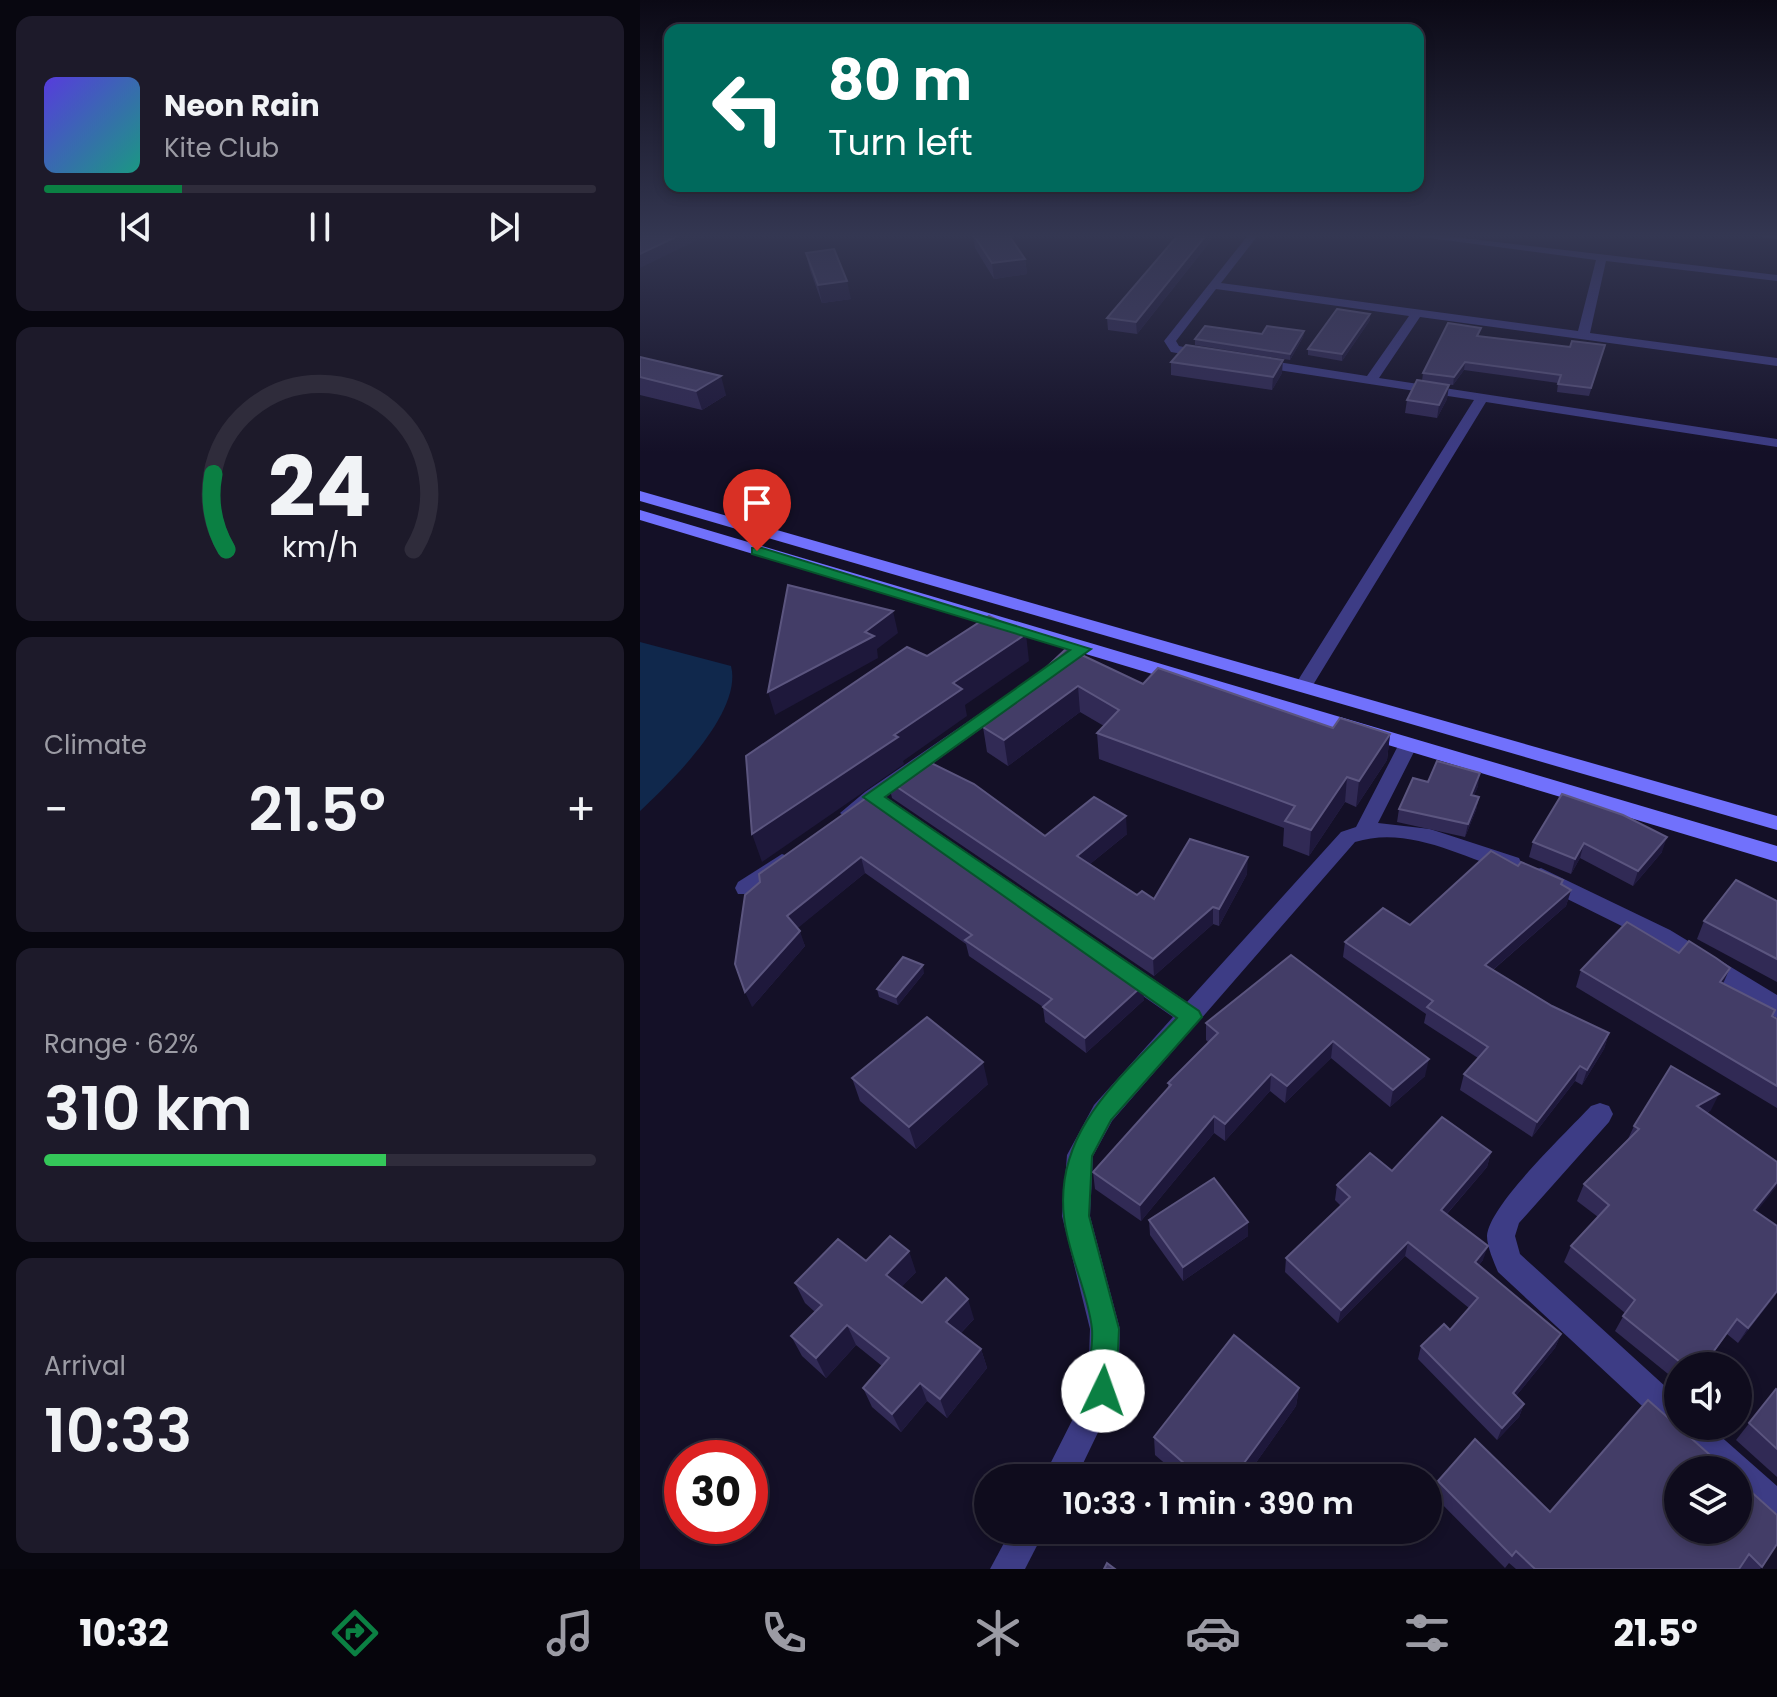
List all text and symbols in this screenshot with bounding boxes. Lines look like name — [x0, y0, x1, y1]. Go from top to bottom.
text: 80 m — [828, 41, 972, 120]
icon: left — [696, 56, 800, 160]
text: Neon Rain — [164, 84, 320, 127]
text: Turn left — [828, 117, 973, 168]
text: Kite Club — [164, 130, 279, 166]
icon: previous — [114, 205, 158, 249]
icon: pause — [298, 205, 342, 249]
icon: next — [482, 205, 526, 249]
text: 24 — [268, 428, 372, 544]
pin — [723, 469, 791, 551]
icon: arrive — [735, 481, 779, 525]
text: km/h — [282, 527, 358, 567]
text: Climate — [44, 727, 147, 763]
text: 21.5° — [249, 768, 386, 852]
text: − — [44, 779, 68, 840]
text: + — [566, 779, 596, 840]
text: Range · 62% — [44, 1026, 198, 1062]
text: 310 km — [44, 1067, 253, 1151]
text: Arrival — [44, 1348, 126, 1384]
position arrow — [1061, 1349, 1145, 1433]
map controls — [1664, 1352, 1752, 1544]
button: sound — [1664, 1352, 1752, 1440]
text: 10:33 — [44, 1389, 192, 1473]
speed limit sign: 30 — [664, 1440, 768, 1544]
button: layers — [1664, 1456, 1752, 1544]
text: 10:33 · 1 min · 390 m — [1062, 1482, 1354, 1525]
icon: directions — [327, 1605, 383, 1661]
icon: music — [542, 1605, 598, 1661]
icon: phone — [756, 1605, 812, 1661]
icon: climate — [970, 1605, 1026, 1661]
icon: car — [1185, 1605, 1241, 1661]
icon: filters — [1399, 1605, 1455, 1661]
text: 10:32 — [79, 1608, 169, 1659]
text: 21.5° — [1613, 1608, 1698, 1659]

